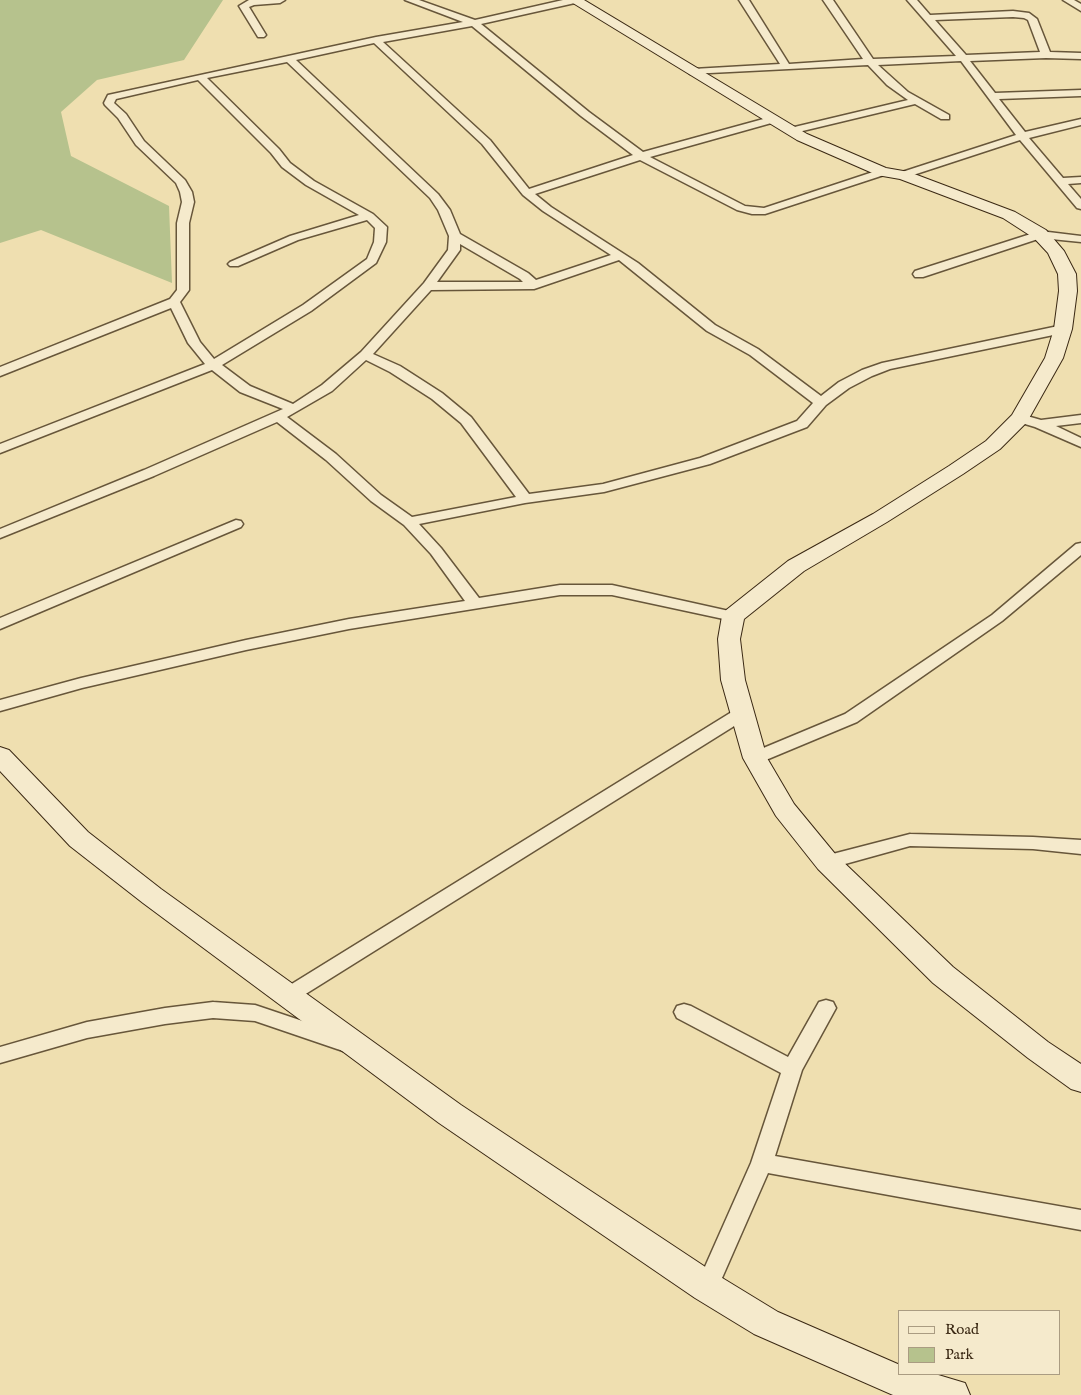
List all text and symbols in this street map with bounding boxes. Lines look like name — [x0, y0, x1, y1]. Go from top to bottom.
legend — [898, 1310, 1061, 1375]
text: Road — [945, 1320, 979, 1339]
text: Park — [945, 1345, 974, 1364]

